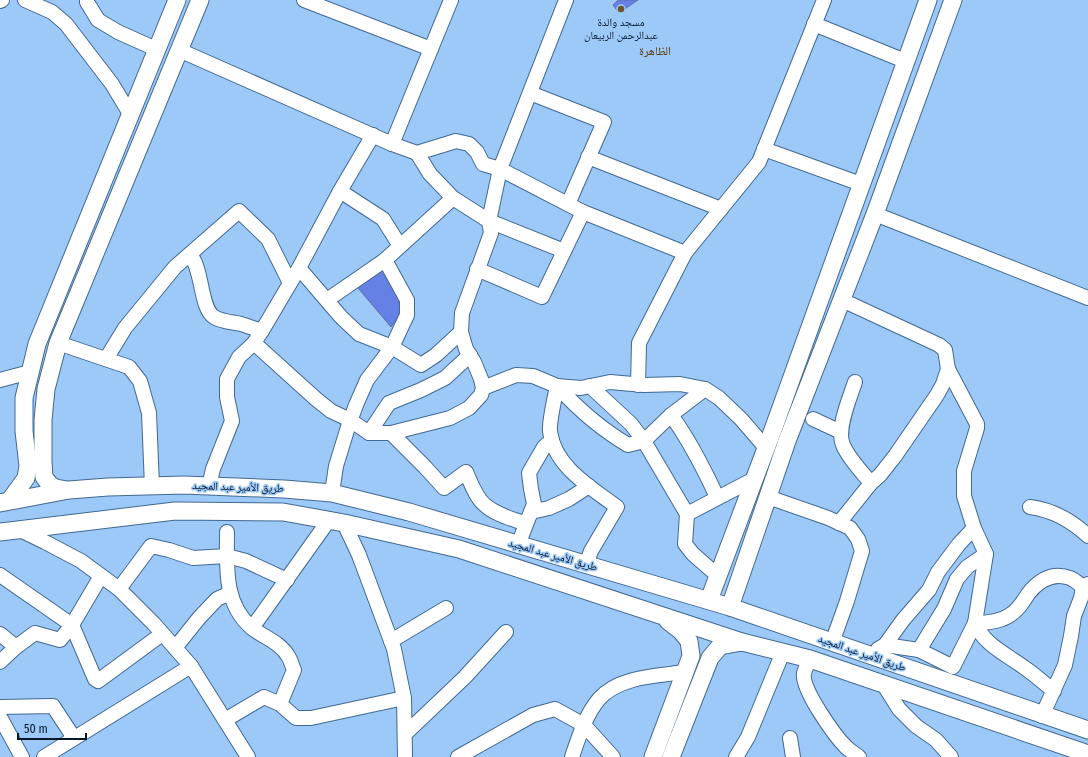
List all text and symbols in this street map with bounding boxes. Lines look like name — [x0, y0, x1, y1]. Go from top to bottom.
marker: مسجد والدة عبدالرحمن الربيعان — [616, 4, 626, 14]
place label: مسجد والدة عبدالرحمن الربيعان — [584, 16, 658, 42]
district label: الظاهرة — [639, 44, 671, 58]
street label: طريق الأمير عبد المجيد — [192, 479, 284, 495]
street label: طريق الأمير عبد المجيد — [507, 536, 599, 574]
street label: طريق الأمير عبد المجيد — [816, 632, 908, 674]
scale bar — [18, 715, 86, 741]
text: 50 m — [24, 722, 48, 736]

